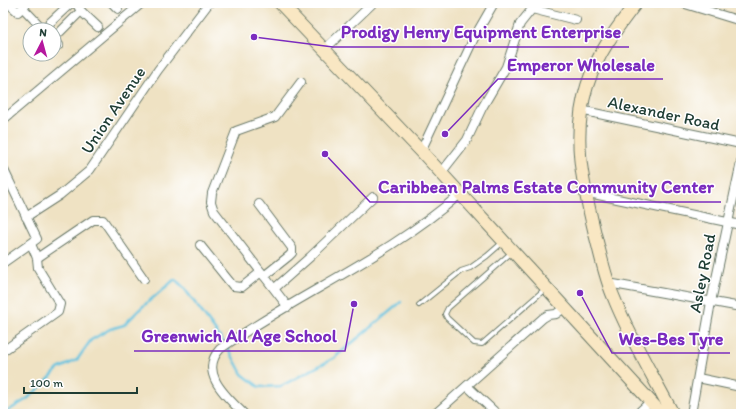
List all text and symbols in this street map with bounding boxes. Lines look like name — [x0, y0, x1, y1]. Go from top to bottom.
callout: Prodigy Henry Equipment Enterprise — [333, 17, 629, 47]
text: Prodigy Henry Equipment Enterprise — [341, 21, 622, 43]
north arrow — [22, 22, 62, 62]
text: N — [39, 26, 47, 39]
callout: Emperor Wholesale — [498, 49, 663, 79]
text: Emperor Wholesale — [507, 54, 655, 76]
street label: Union Avenue — [77, 63, 149, 157]
street label: Alexander Road — [606, 91, 723, 135]
callout: Caribbean Palms Estate Community Center — [370, 172, 721, 202]
text: Caribbean Palms Estate Community Center — [378, 176, 715, 198]
street label: Asley Road — [685, 231, 720, 314]
callout: Greenwich All Age School — [134, 321, 345, 351]
callout: Wes-Bes Tyre — [612, 323, 730, 353]
text: Greenwich All Age School — [141, 325, 338, 347]
text: Wes-Bes Tyre — [618, 328, 724, 350]
scale bar — [24, 369, 137, 395]
text: 100 m — [30, 376, 63, 390]

